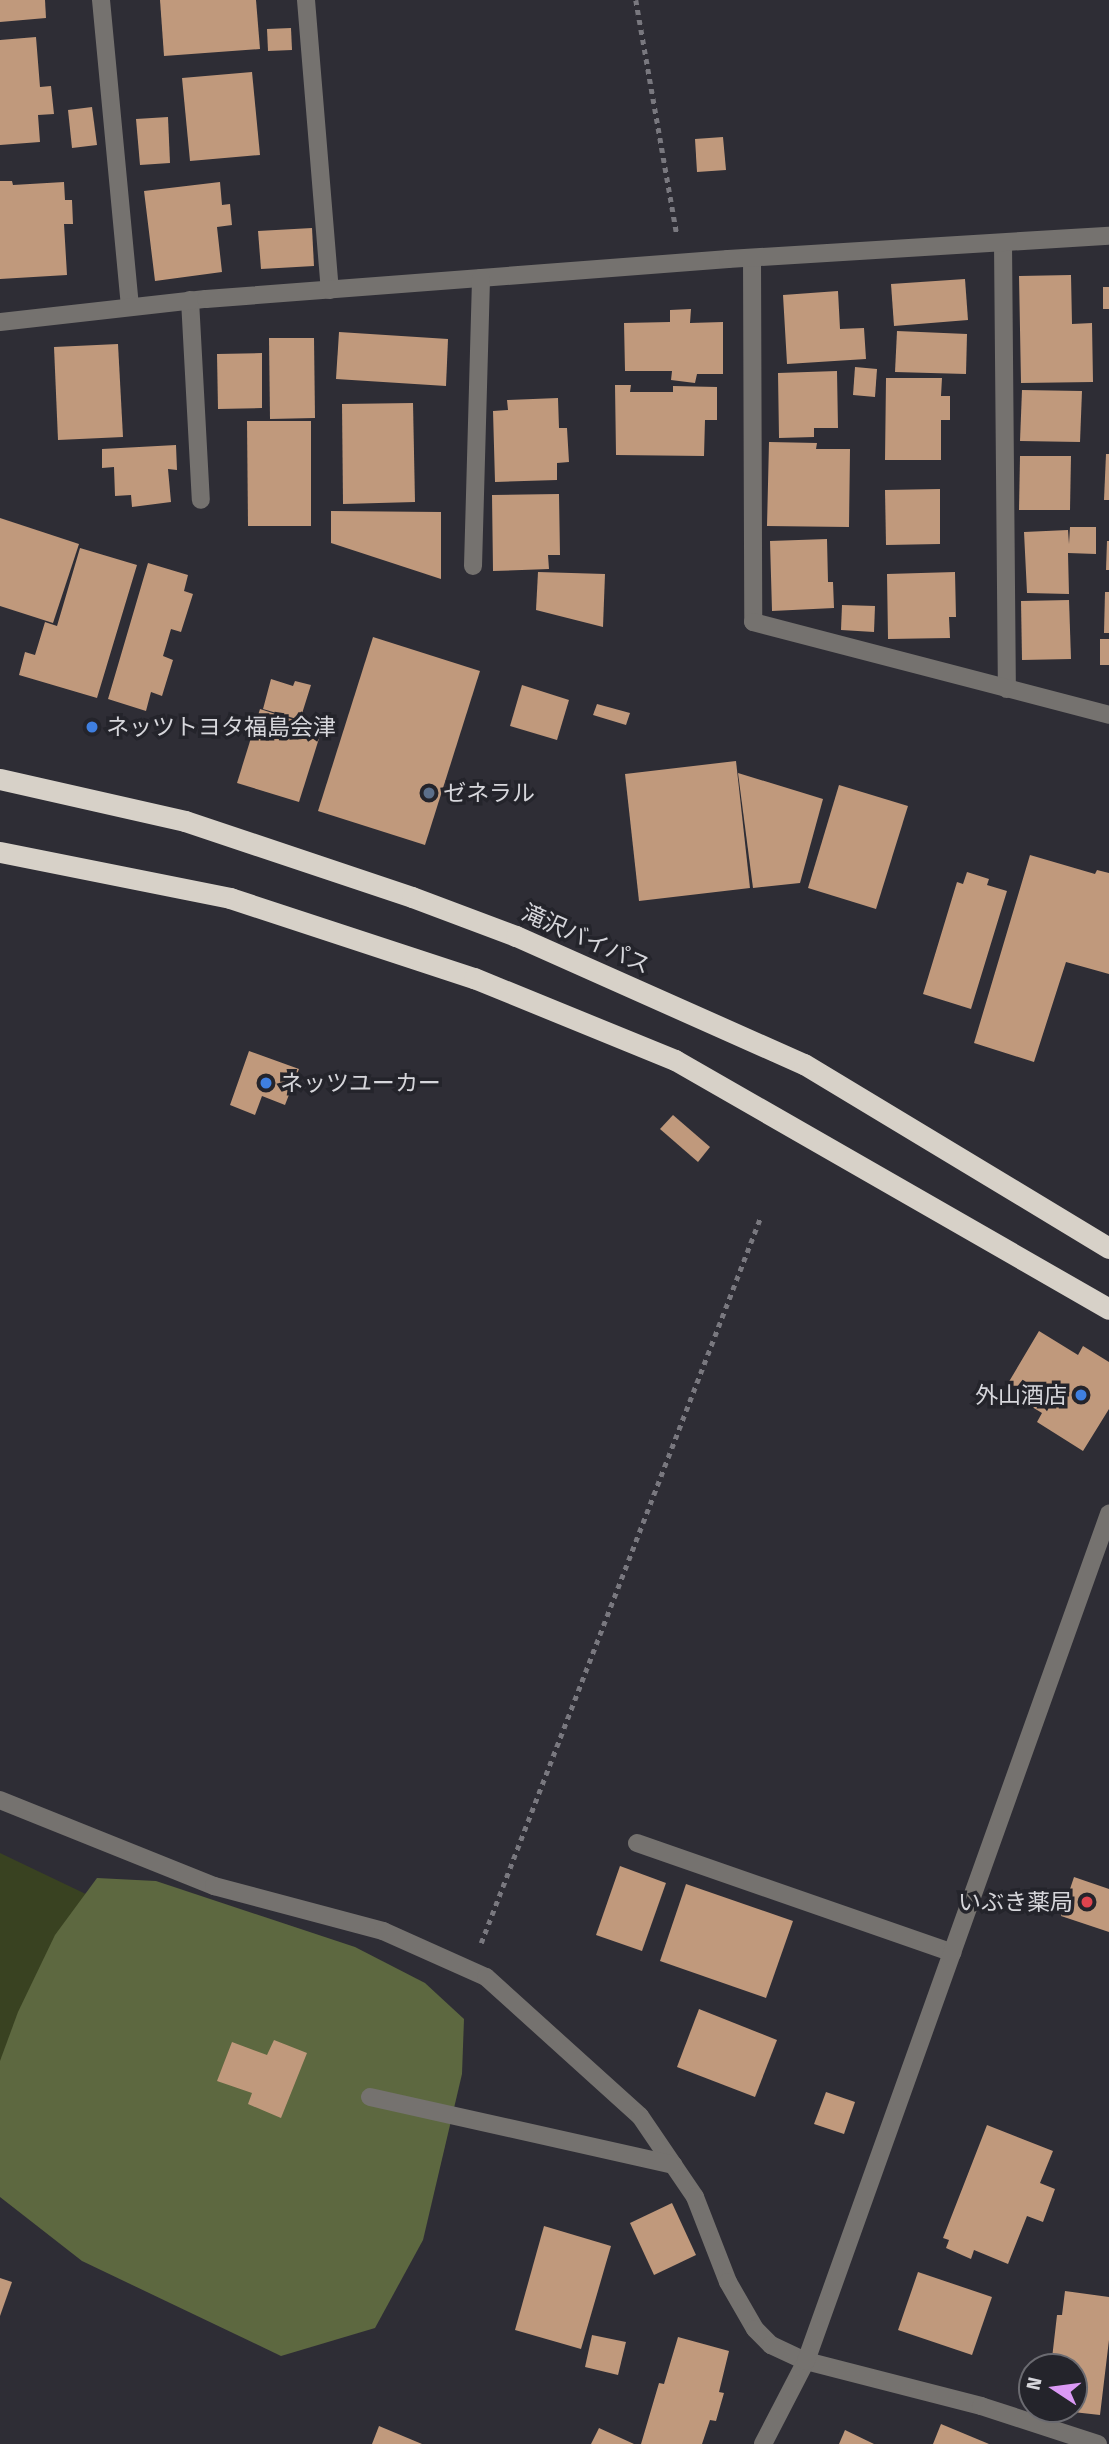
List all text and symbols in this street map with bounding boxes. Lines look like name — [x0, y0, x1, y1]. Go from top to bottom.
place label: ネッツトヨタ福島会津 — [106, 713, 336, 741]
marker: ネッツトヨタ福島会津 — [84, 719, 100, 735]
place label: ゼネラル — [443, 779, 535, 807]
marker: ゼネラル — [421, 785, 437, 801]
street label: 滝沢バイパス — [517, 898, 655, 980]
place label: ネッツユーカー — [280, 1069, 441, 1097]
marker: ネッツユーカー — [258, 1075, 274, 1091]
place label: 外山酒店 — [975, 1381, 1067, 1409]
marker: 外山酒店 — [1073, 1387, 1089, 1403]
place label: いぶき薬局 — [958, 1888, 1073, 1916]
marker: いぶき薬局 — [1079, 1894, 1095, 1910]
north arrow — [1018, 2353, 1088, 2423]
text: N — [1021, 2375, 1047, 2392]

